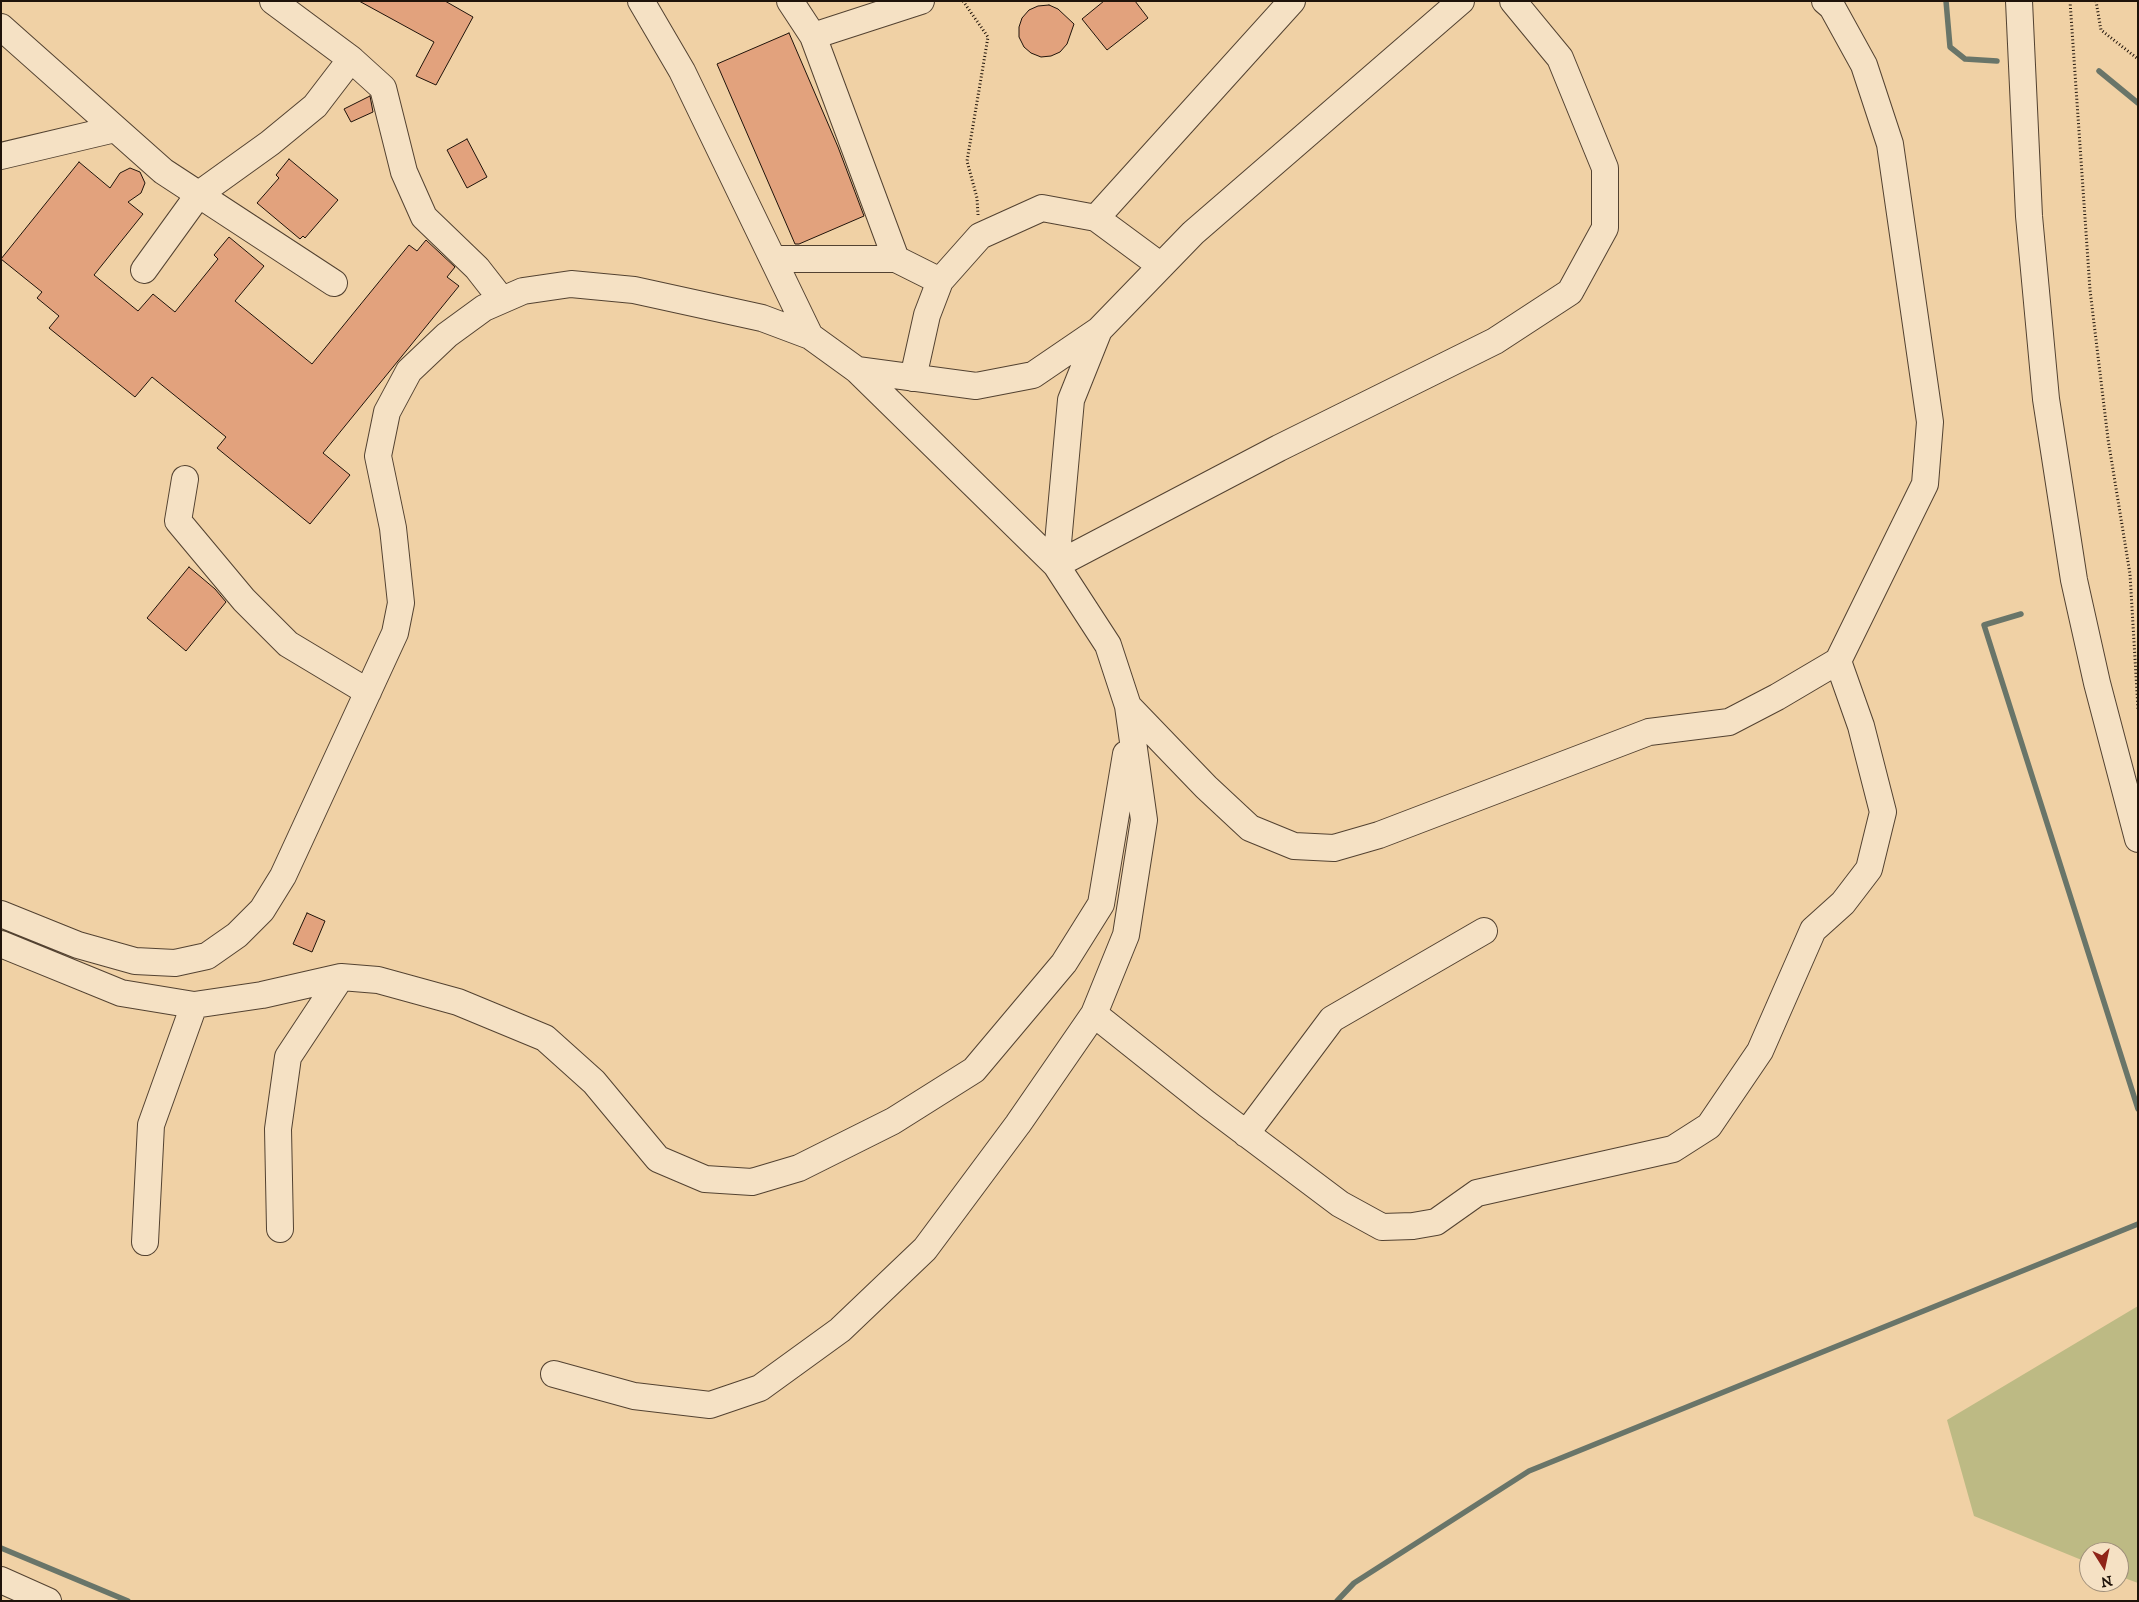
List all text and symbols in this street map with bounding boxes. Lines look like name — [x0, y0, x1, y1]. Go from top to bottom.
north arrow — [2079, 1542, 2129, 1592]
text: N — [2099, 1571, 2114, 1591]

